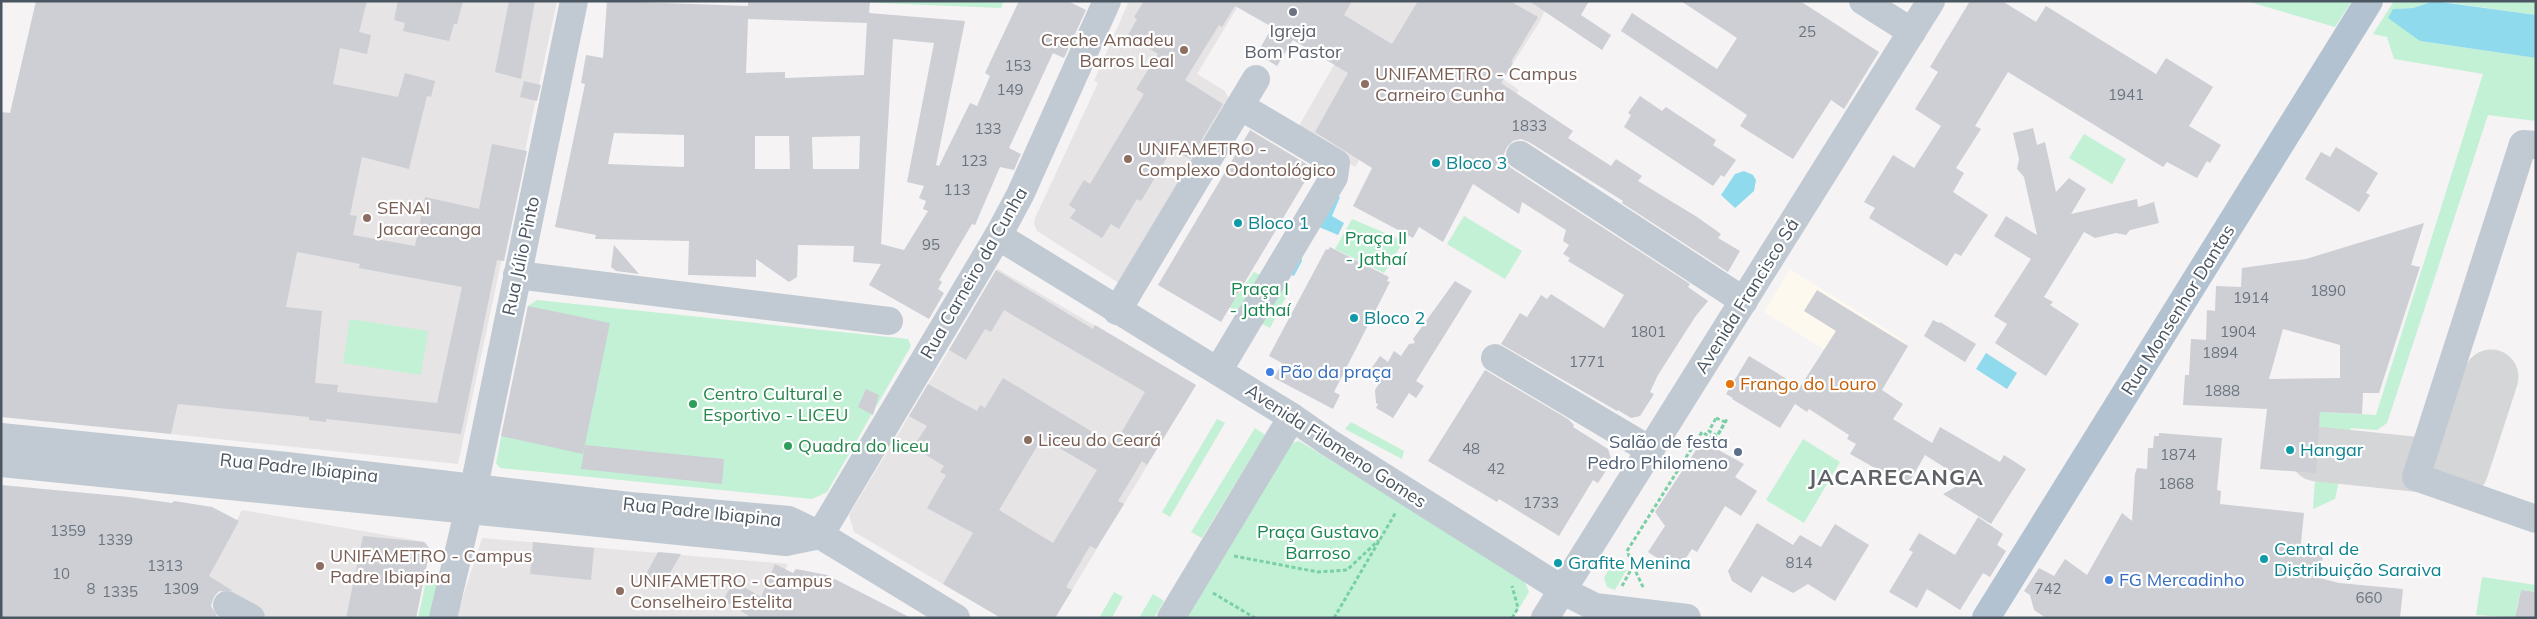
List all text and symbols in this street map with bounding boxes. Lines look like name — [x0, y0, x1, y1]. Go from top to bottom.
marker: Igreja Bom Pastor — [1287, 6, 1299, 18]
place label: Igreja Bom Pastor — [1245, 19, 1342, 63]
house number: 25 — [1798, 22, 1816, 41]
place label: Creche Amadeu Barros Leal — [1041, 28, 1174, 72]
marker: Creche Amadeu Barros Leal — [1178, 44, 1190, 56]
house number: 153 — [1004, 56, 1032, 75]
place label: UNIFAMETRO - Campus Carneiro Cunha — [1375, 62, 1577, 106]
marker: UNIFAMETRO - Campus Carneiro Cunha — [1359, 78, 1371, 90]
house number: 149 — [996, 80, 1024, 99]
house number: 1941 — [2108, 85, 2144, 104]
house number: 1833 — [1511, 116, 1547, 135]
house number: 133 — [974, 119, 1002, 138]
place label: UNIFAMETRO - Complexo Odontológico — [1138, 137, 1336, 181]
house number: 123 — [960, 151, 988, 170]
place label: Bloco 3 — [1446, 151, 1507, 174]
marker: UNIFAMETRO - Complexo Odontológico — [1122, 153, 1134, 165]
marker: Bloco 3 — [1430, 157, 1442, 169]
house number: 113 — [943, 180, 971, 199]
street label: Rua Carneiro da Cunha — [915, 183, 1032, 363]
street label: Rua Júlio Pinto — [497, 194, 544, 318]
place label: SENAI Jacarecanga — [377, 196, 481, 240]
place label: Bloco 1 — [1248, 211, 1309, 234]
marker: SENAI Jacarecanga — [361, 212, 373, 224]
street label: Avenida Francisco Sá — [1689, 214, 1804, 378]
marker: Bloco 1 — [1232, 217, 1244, 229]
street label: Rua Monsenhor Dantas — [2116, 220, 2239, 399]
park label: Praça II - Jathaí — [1345, 226, 1408, 270]
house number: 95 — [922, 235, 940, 254]
park label: Praça I - Jathaí — [1229, 277, 1292, 321]
house number: 1890 — [2310, 281, 2346, 300]
house number: 1914 — [2233, 288, 2269, 307]
place label: Bloco 2 — [1364, 306, 1425, 329]
marker: Bloco 2 — [1348, 312, 1360, 324]
house number: 1801 — [1630, 322, 1666, 341]
house number: 1904 — [2220, 322, 2256, 341]
house number: 1894 — [2202, 343, 2238, 362]
house number: 1771 — [1569, 352, 1605, 371]
place label: Pão da praça — [1280, 360, 1391, 383]
marker: Pão da praça — [1264, 366, 1276, 378]
place label: Frango do Louro — [1740, 372, 1876, 395]
street label: Avenida Filomeno Gomes — [1241, 378, 1431, 513]
marker: Frango do Louro — [1724, 378, 1736, 390]
house number: 1888 — [2204, 381, 2240, 400]
place label: Centro Cultural e Esportivo - LICEU — [703, 382, 848, 426]
marker: Centro Cultural e Esportivo - LICEU — [687, 398, 699, 410]
place label: Liceu do Ceará — [1038, 428, 1161, 451]
place label: Salão de festa Pedro Philomeno — [1587, 430, 1728, 474]
place label: Quadra do liceu — [798, 434, 929, 457]
marker: Liceu do Ceará — [1022, 434, 1034, 446]
place label: Hangar — [2300, 438, 2364, 461]
house number: 48 — [1462, 439, 1480, 458]
marker: Quadra do liceu — [782, 440, 794, 452]
marker: Hangar — [2284, 444, 2296, 456]
house number: 1874 — [2160, 445, 2196, 464]
marker: Salão de festa Pedro Philomeno — [1732, 446, 1744, 458]
street label: Rua Padre Ibiapina — [219, 448, 379, 487]
house number: 42 — [1487, 459, 1505, 478]
district label: JACARECANGA — [1808, 463, 1984, 491]
house number: 1868 — [2158, 474, 2194, 493]
street label: Rua Padre Ibiapina — [622, 492, 782, 531]
house number: 1733 — [1523, 493, 1559, 512]
park label: Praça Gustavo Barroso — [1257, 520, 1379, 564]
house number: 1359 — [50, 521, 86, 540]
house number: 1339 — [97, 530, 133, 549]
place label: Central de Distribuição Saraiva — [2274, 537, 2442, 581]
place label: UNIFAMETRO - Campus Padre Ibiapina — [330, 544, 532, 588]
place label: Grafite Menina — [1568, 551, 1691, 574]
house number: 814 — [1785, 553, 1813, 572]
marker: Central de Distribuição Saraiva — [2258, 553, 2270, 565]
house number: 1313 — [147, 556, 183, 575]
marker: Grafite Menina — [1552, 557, 1564, 569]
marker: UNIFAMETRO - Campus Padre Ibiapina — [314, 560, 326, 572]
house number: 10 — [52, 564, 70, 583]
place label: FG Mercadinho — [2119, 568, 2244, 591]
place label: UNIFAMETRO - Campus Conselheiro Estelita — [630, 569, 832, 613]
marker: FG Mercadinho — [2103, 574, 2115, 586]
house number: 8 — [86, 579, 96, 598]
house number: 1309 — [163, 579, 199, 598]
house number: 742 — [2034, 579, 2062, 598]
house number: 1335 — [102, 582, 138, 601]
marker: UNIFAMETRO - Campus Conselheiro Estelita — [614, 585, 626, 597]
house number: 660 — [2355, 588, 2383, 607]

